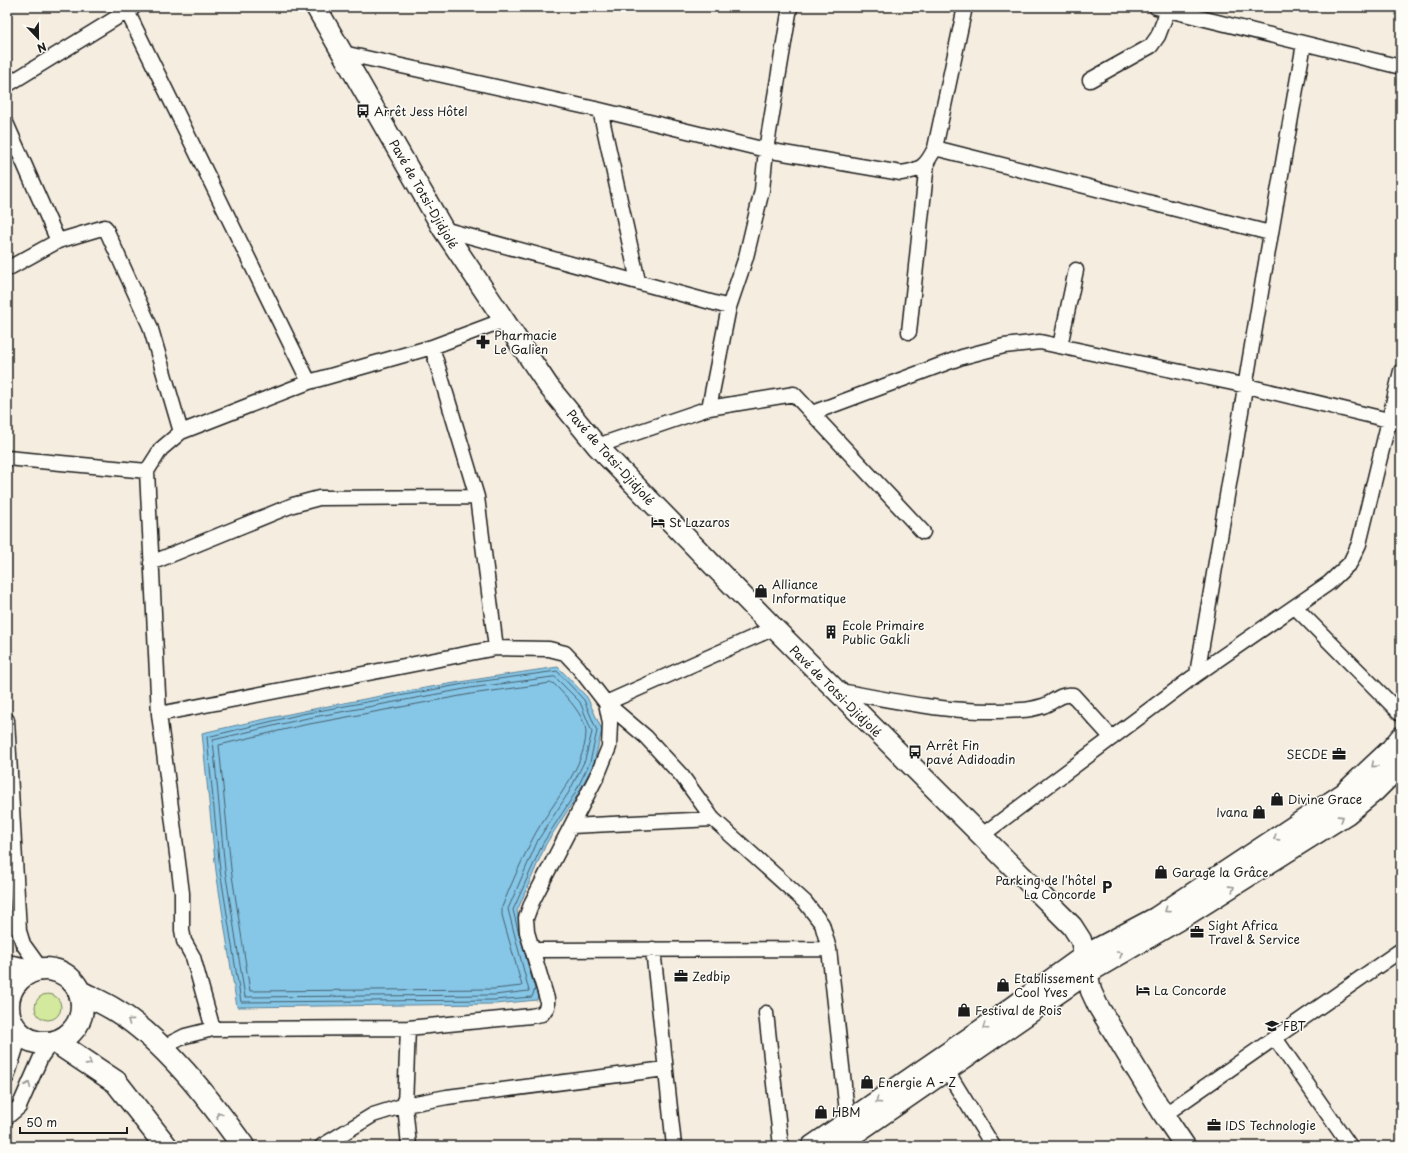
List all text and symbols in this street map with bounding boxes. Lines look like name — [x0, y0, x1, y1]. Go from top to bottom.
north arrow — [18, 18, 58, 58]
text: N — [34, 38, 49, 57]
place label: Arrêt Jess Hôtel — [374, 102, 468, 120]
bus stop icon: Arrêt Jess Hôtel — [355, 103, 371, 119]
street label: Pavé de Totsi-Djidjolé — [385, 136, 463, 252]
place label: Pharmacie Le Galien — [494, 326, 557, 358]
pharmacy icon: Pharmacie Le Galien — [475, 334, 491, 350]
street label: Pavé de Totsi-Djidjolé — [563, 405, 659, 509]
place label: St Lazaros — [669, 513, 730, 531]
hotel icon: St Lazaros — [650, 514, 666, 530]
place label: Alliance Informatique — [772, 575, 847, 607]
shop icon: Alliance Informatique — [753, 583, 769, 599]
place label: Ecole Primaire Public Gakli — [842, 616, 924, 648]
building icon: Ecole Primaire Public Gakli — [823, 624, 839, 640]
street label: Pavé de Totsi-Djidjolé — [786, 641, 886, 741]
place label: Arrêt Fin pavé Adidoadin — [926, 736, 1015, 768]
bus stop icon: Arrêt Fin pavé Adidoadin — [907, 744, 923, 760]
place label: SECDE — [1286, 745, 1328, 763]
office icon: SECDE — [1331, 746, 1347, 762]
one-way arrow — [1371, 760, 1378, 767]
place label: Divine Grace — [1288, 790, 1362, 808]
shop icon: Divine Grace — [1269, 791, 1285, 807]
place label: Ivana — [1216, 803, 1248, 821]
shop icon: Ivana — [1251, 804, 1267, 820]
one-way arrow — [1337, 816, 1344, 823]
one-way arrow — [1273, 833, 1280, 841]
place label: Garage la Grâce — [1172, 863, 1268, 881]
shop icon: Garage la Grâce — [1153, 864, 1169, 880]
place label: Parking de l'hôtel La Concorde — [995, 871, 1096, 903]
parking icon: Parking de l'hôtel La Concorde — [1099, 879, 1115, 895]
one-way arrow — [1228, 885, 1235, 892]
one-way arrow — [1164, 905, 1171, 913]
place label: Sight Africa Travel & Service — [1208, 916, 1300, 948]
office icon: Sight Africa Travel & Service — [1189, 924, 1205, 940]
one-way arrow — [1116, 952, 1123, 959]
place label: Zedbip — [692, 967, 730, 985]
office icon: Zedbip — [673, 968, 689, 984]
place label: Etablissement Cool Yves — [1014, 969, 1094, 1001]
shop icon: Etablissement Cool Yves — [995, 977, 1011, 993]
place label: La Concorde — [1154, 981, 1226, 999]
hotel icon: La Concorde — [1135, 982, 1151, 998]
place label: Festival de Rois — [975, 1001, 1062, 1019]
shop icon: Festival de Rois — [956, 1002, 972, 1018]
place label: FBT — [1283, 1017, 1306, 1035]
school or university icon: FBT — [1264, 1018, 1280, 1034]
one-way arrow — [128, 1019, 135, 1026]
one-way arrow — [982, 1022, 989, 1029]
one-way arrow — [85, 1058, 92, 1066]
place label: Energie A - Z — [878, 1073, 956, 1091]
shop icon: Energie A - Z — [859, 1074, 875, 1090]
one-way arrow — [24, 1082, 32, 1089]
one-way arrow — [875, 1096, 882, 1103]
place label: HBM — [832, 1103, 861, 1121]
shop icon: HBM — [813, 1104, 829, 1120]
scale bar — [20, 1109, 127, 1135]
text: 50 m — [26, 1113, 57, 1131]
one-way arrow — [217, 1113, 224, 1120]
place label: IDS Technologie — [1225, 1116, 1316, 1134]
office icon: IDS Technologie — [1206, 1117, 1222, 1133]

